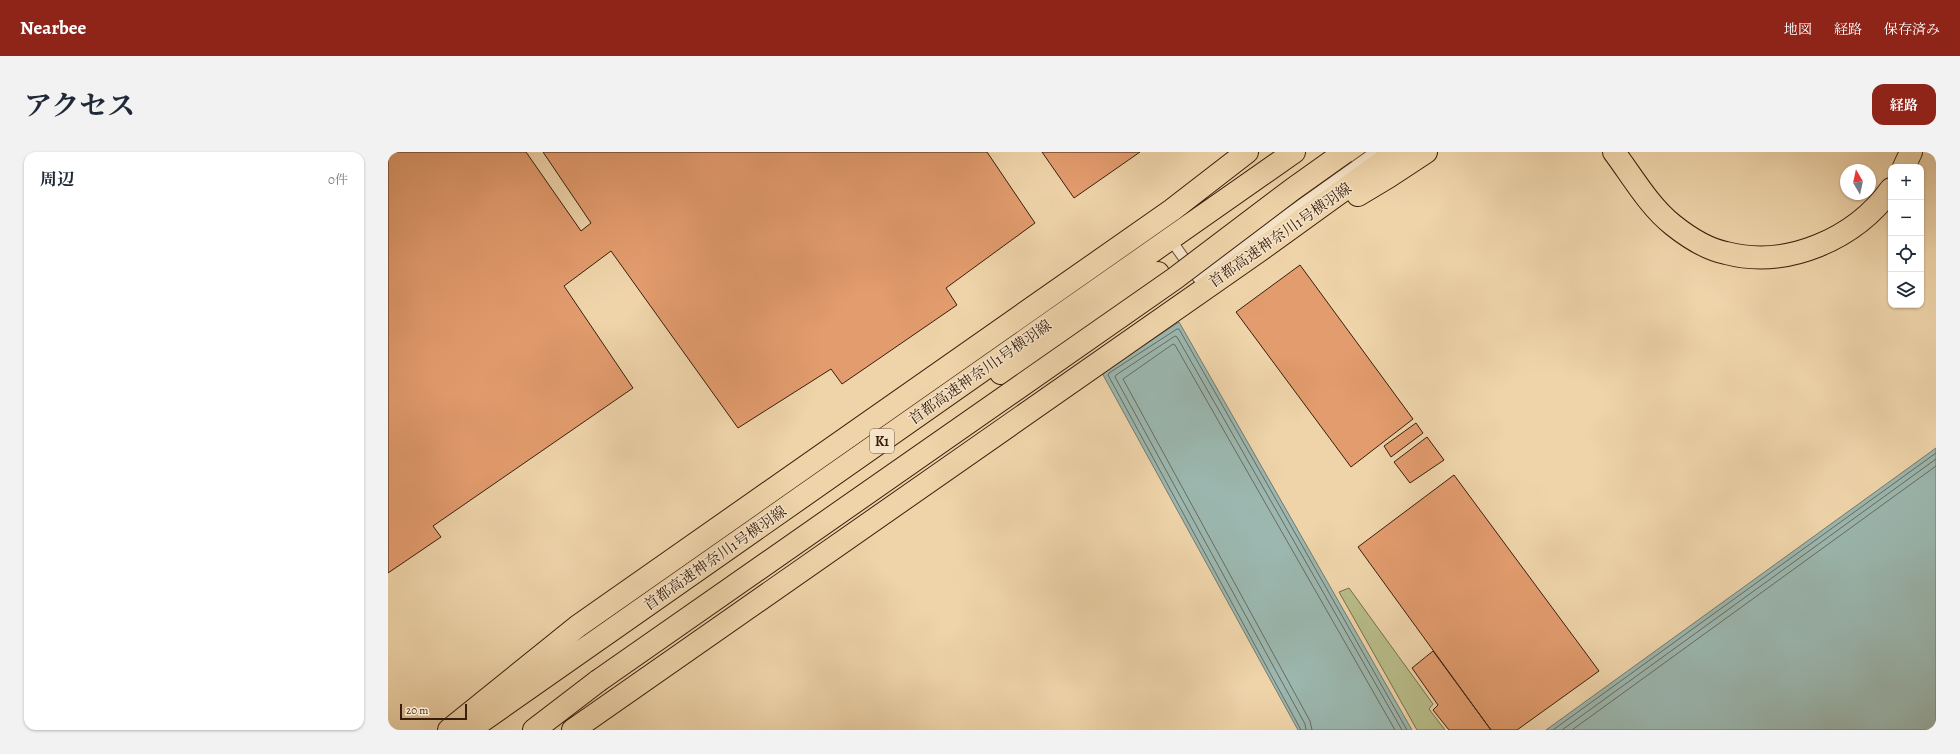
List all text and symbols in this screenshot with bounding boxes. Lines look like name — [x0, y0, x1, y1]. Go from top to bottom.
text: Nearbee — [20, 15, 86, 41]
text: 地図 — [1784, 20, 1812, 39]
text: 経路 — [1834, 20, 1862, 39]
text: 保存済み — [1884, 20, 1940, 39]
button: 経路 — [1872, 84, 1936, 125]
text: アクセス — [24, 87, 135, 125]
north arrow — [1840, 164, 1876, 200]
map controls — [1888, 164, 1924, 308]
button: + — [1888, 164, 1924, 200]
text: 周辺 — [40, 168, 74, 191]
text: 0件 — [328, 171, 348, 188]
street label: 首都高速神奈川1号横羽線 — [1205, 178, 1355, 292]
button: − — [1888, 200, 1924, 236]
button: locate — [1888, 236, 1924, 272]
button: layers — [1888, 272, 1924, 308]
street label: 首都高速神奈川1号横羽線 — [905, 315, 1055, 429]
road number: K1 — [870, 429, 894, 453]
street label: 首都高速神奈川1号横羽線 — [640, 501, 790, 615]
scale bar — [400, 702, 467, 721]
text: 20 m — [406, 703, 428, 718]

